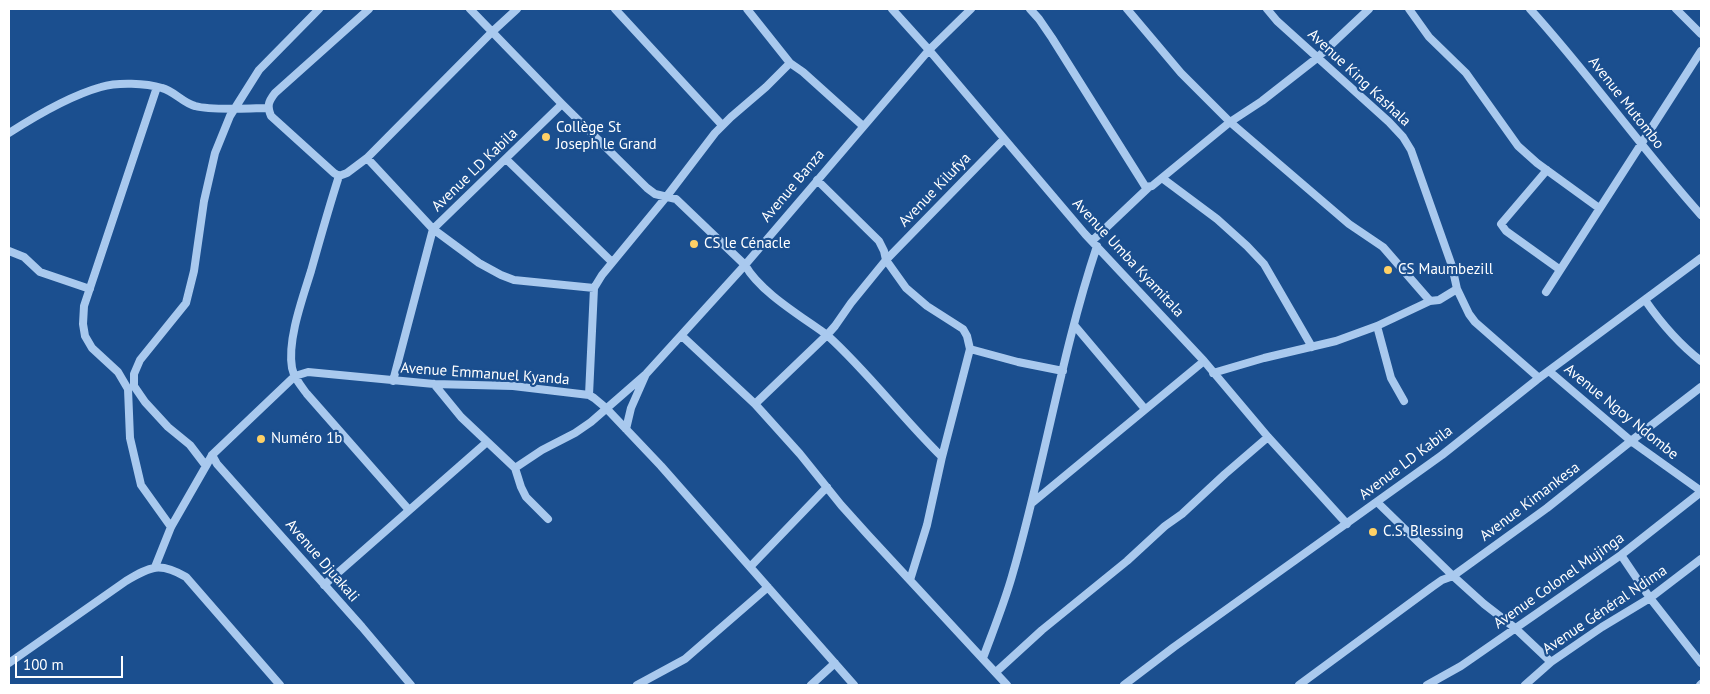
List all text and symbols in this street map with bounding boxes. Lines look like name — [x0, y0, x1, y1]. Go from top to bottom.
street label: Avenue King Kashala — [1304, 26, 1414, 130]
street label: Avenue Mutombo — [1584, 53, 1668, 153]
place label: Collège St Joseph le Grand — [556, 119, 657, 154]
street label: Avenue LD Kabila — [428, 124, 522, 216]
marker: Collège St Joseph le Grand — [540, 131, 552, 143]
street label: Avenue Banza — [757, 146, 829, 226]
street label: Avenue Kilufya — [895, 149, 975, 231]
street label: Avenue Umba Kyamitala — [1068, 195, 1188, 321]
place label: CS le Cénacle — [704, 235, 791, 253]
marker: CS le Cénacle — [688, 238, 700, 250]
place label: CS Maumbezill — [1398, 261, 1493, 279]
marker: CS Maumbezill — [1382, 264, 1394, 276]
street label: Avenue Emmanuel Kyanda — [400, 359, 570, 389]
street label: Avenue Ngoy Ndombe — [1560, 360, 1682, 464]
street label: Avenue LD Kabila — [1356, 422, 1456, 504]
place label: Numéro 1b — [271, 430, 342, 448]
marker: Numéro 1b — [255, 433, 267, 445]
street label: Avenue Kimankesa — [1477, 459, 1583, 545]
street label: Avenue Djuakali — [281, 516, 363, 606]
place label: C.S. Blessing — [1383, 523, 1464, 541]
marker: C.S. Blessing — [1367, 526, 1379, 538]
street label: Avenue Colonel Mujinga — [1490, 529, 1628, 633]
street label: Avenue Général Ndima — [1539, 562, 1671, 658]
scale bar — [18, 646, 125, 678]
text: 100 m — [23, 655, 64, 674]

